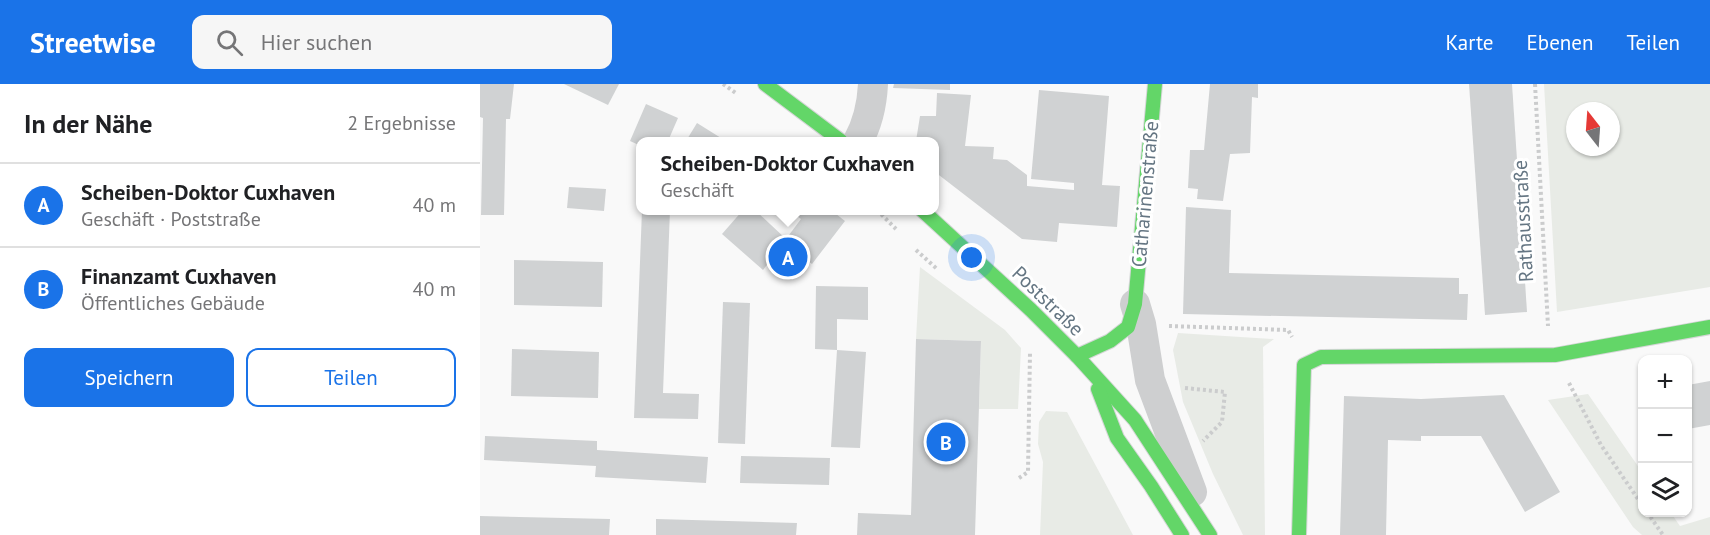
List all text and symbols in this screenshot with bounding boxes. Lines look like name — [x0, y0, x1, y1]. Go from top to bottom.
search box — [192, 15, 612, 69]
text: Streetwise — [30, 24, 156, 61]
icon: search — [213, 26, 246, 59]
text: Hier suchen — [261, 28, 372, 56]
text: Karte — [1446, 29, 1494, 56]
text: Ebenen — [1527, 29, 1593, 56]
text: Teilen — [1626, 29, 1680, 56]
north arrow — [1566, 102, 1620, 156]
text: In der Nähe — [24, 107, 152, 140]
text: 2 Ergebnisse — [347, 110, 456, 136]
street label: Catharinenstraße — [1126, 120, 1164, 268]
popup — [636, 137, 939, 215]
text: Scheiben-Doktor Cuxhaven — [660, 149, 915, 177]
street label: Rathausstraße — [1507, 159, 1539, 283]
text: Geschäft — [660, 177, 734, 203]
text: Scheiben-Doktor Cuxhaven — [81, 178, 335, 206]
text: A — [37, 192, 50, 218]
text: 40 m — [413, 192, 456, 218]
text: Geschäft · Poststraße — [81, 206, 261, 232]
pin: A — [768, 234, 808, 279]
your location — [957, 243, 986, 272]
street label: Poststraße — [1006, 260, 1090, 342]
text: Finanzamt Cuxhaven — [81, 262, 277, 290]
text: B — [38, 276, 49, 302]
text: 40 m — [413, 276, 456, 302]
text: Öffentliches Gebäude — [81, 290, 265, 316]
button: Speichern — [24, 348, 234, 407]
button: Teilen — [246, 348, 456, 407]
map controls — [1638, 355, 1692, 517]
button: + — [1638, 355, 1692, 409]
button: − — [1638, 409, 1692, 463]
pin: B — [926, 420, 966, 464]
button: layers — [1638, 463, 1692, 517]

